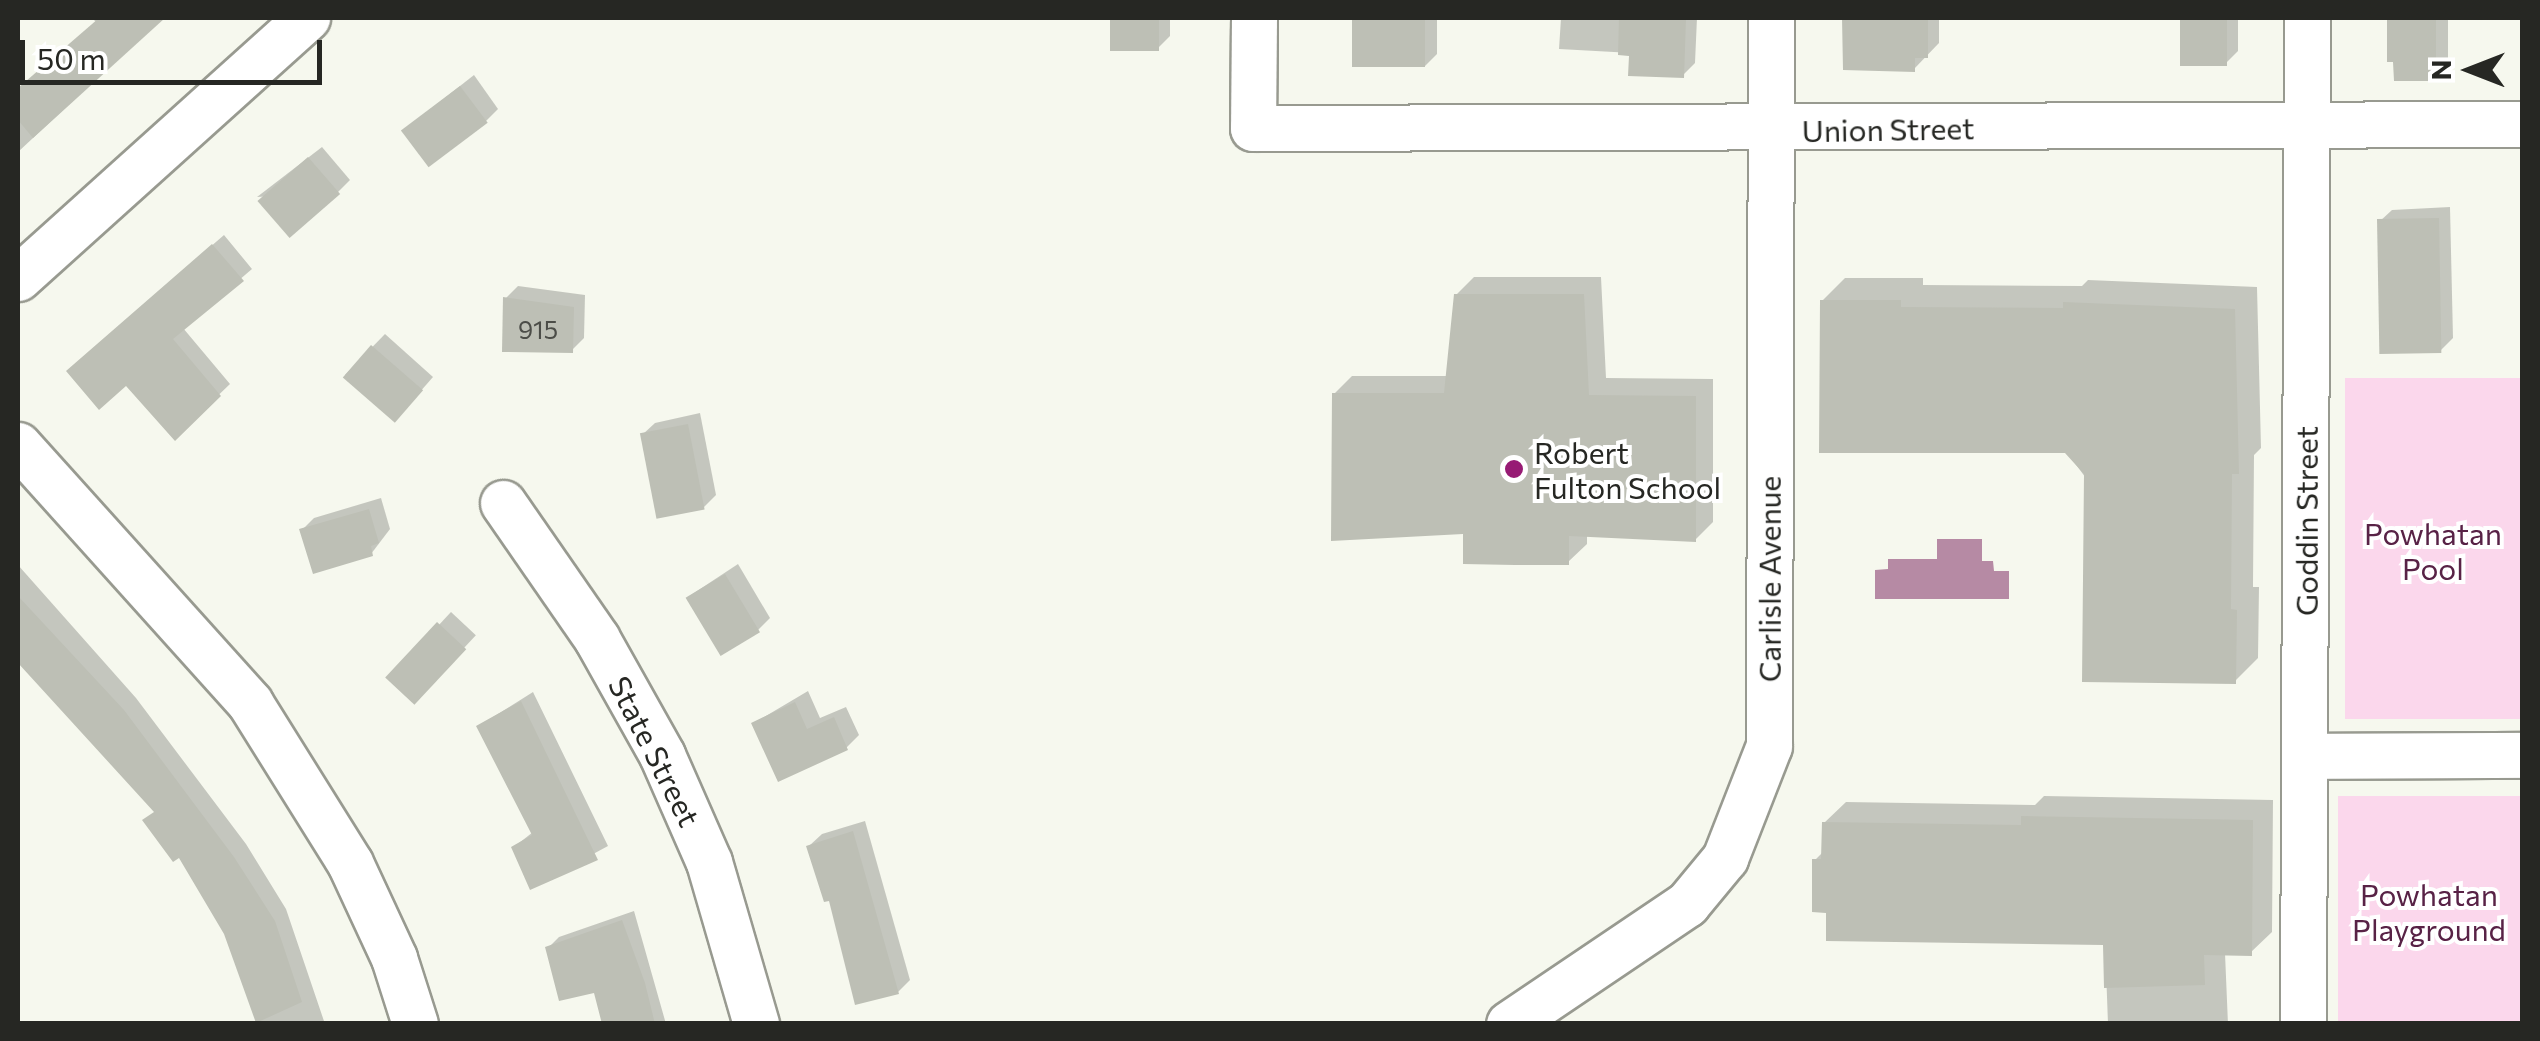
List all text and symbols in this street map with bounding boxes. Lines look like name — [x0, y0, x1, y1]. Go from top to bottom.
scale bar — [25, 20, 328, 82]
north arrow — [2420, 20, 2520, 120]
text: 50 m — [37, 39, 106, 76]
text: N — [2423, 60, 2457, 81]
street label: Union Street — [1801, 109, 1975, 149]
house number: 915 — [518, 314, 558, 344]
street label: Goddin Street — [2288, 426, 2324, 616]
place label: Robert Fulton School — [1534, 434, 1721, 504]
marker: Robert Fulton School — [1503, 458, 1525, 480]
street label: Carlisle Avenue — [1751, 476, 1787, 682]
park label: Powhatan Pool — [2364, 515, 2502, 586]
street label: State Street — [602, 670, 708, 832]
park label: Powhatan Playground — [2352, 876, 2506, 946]

